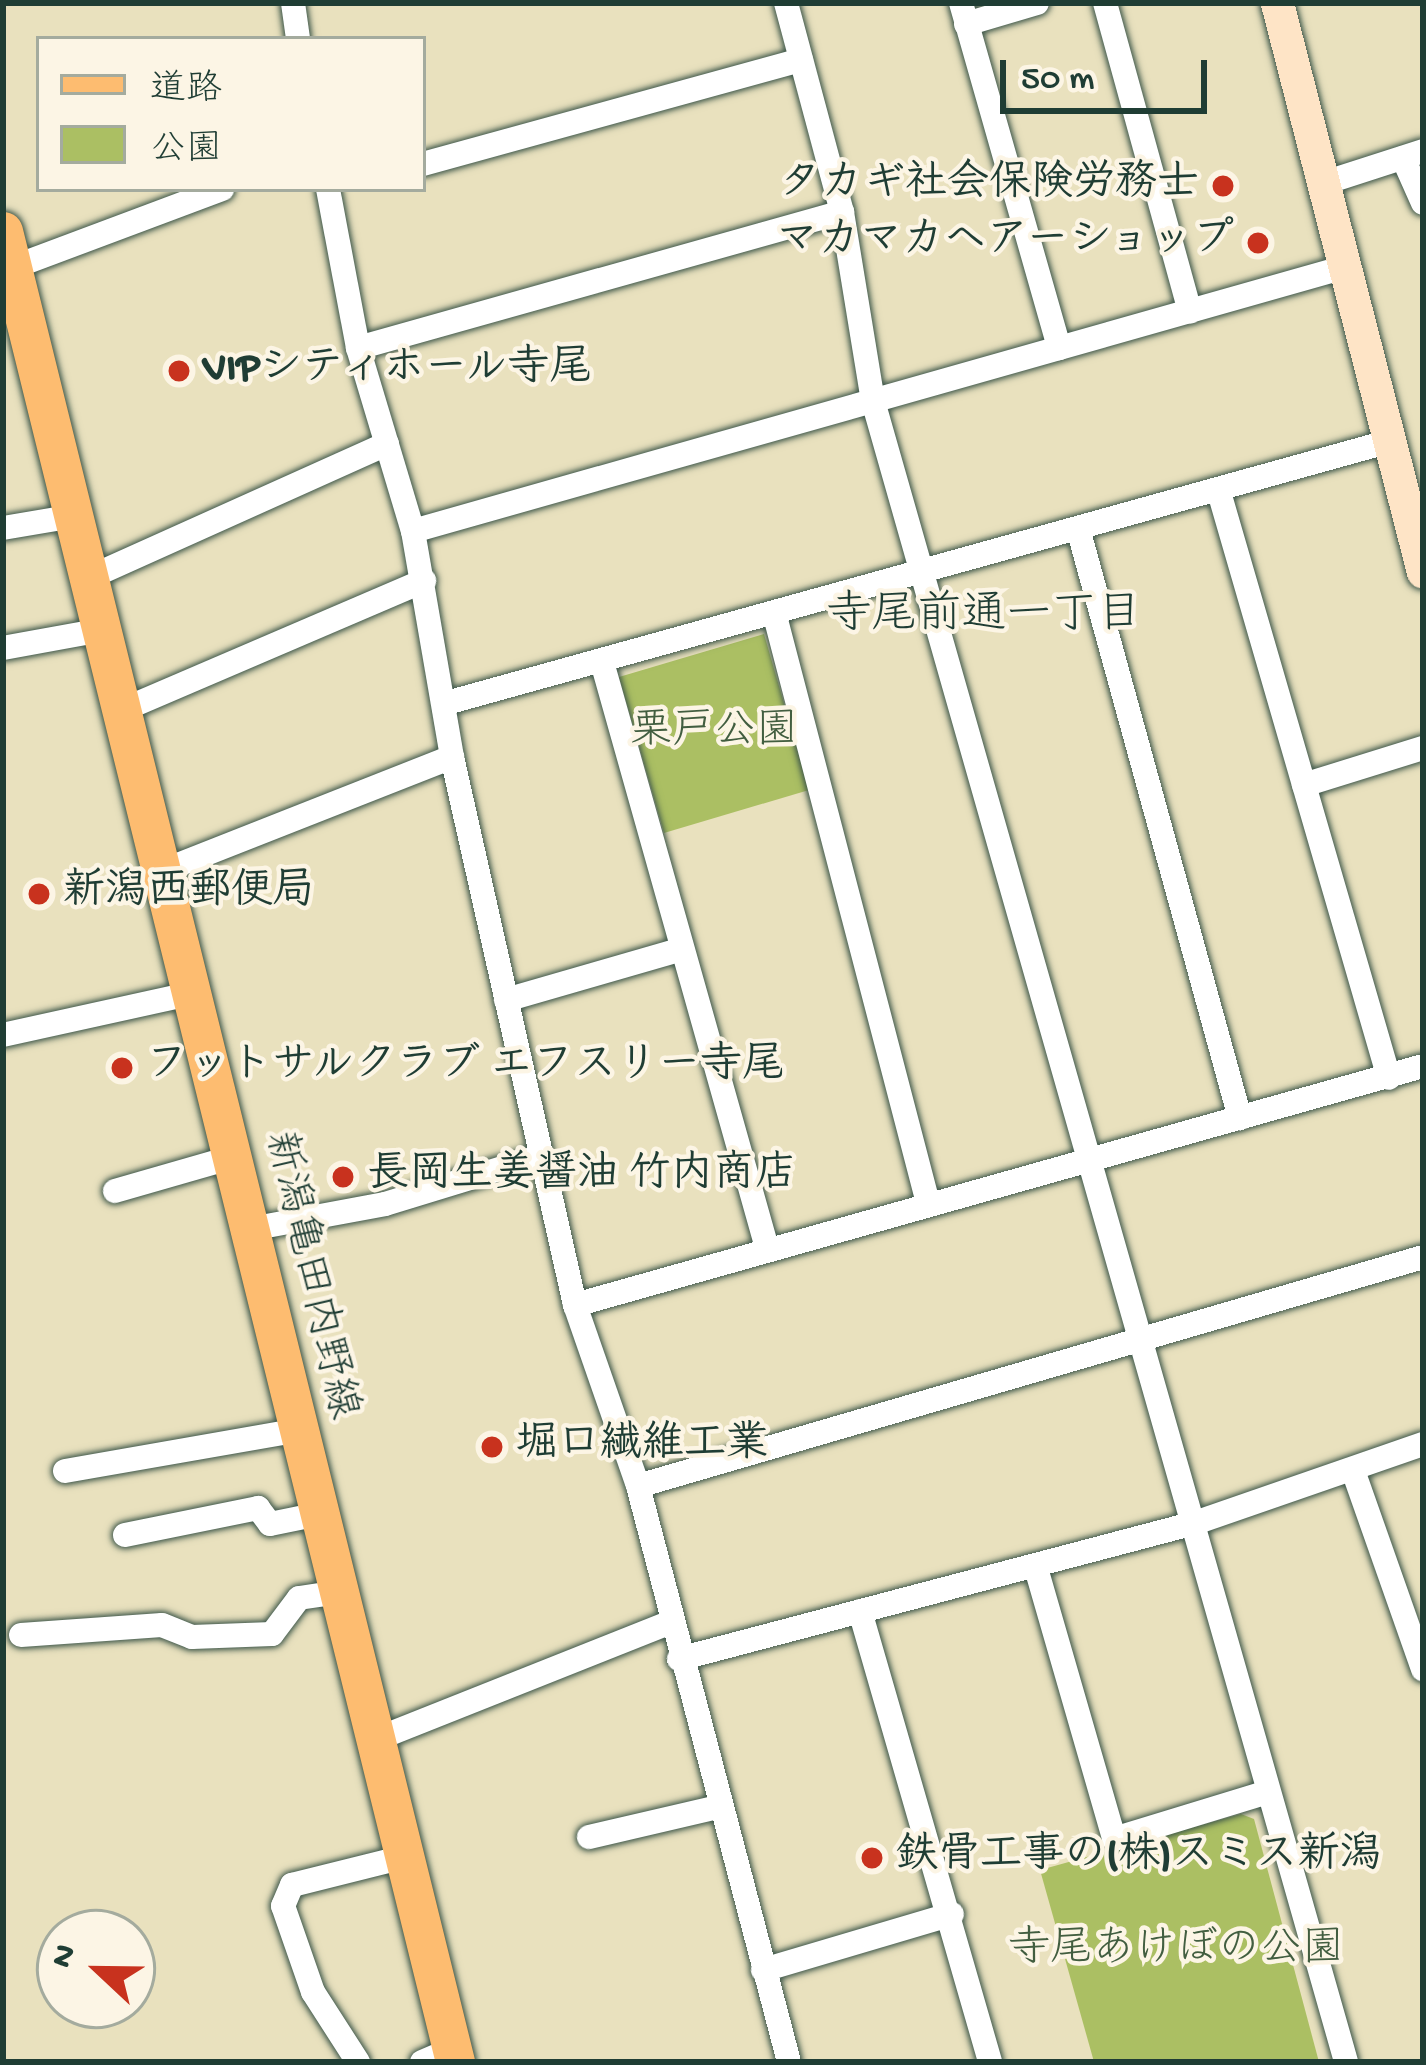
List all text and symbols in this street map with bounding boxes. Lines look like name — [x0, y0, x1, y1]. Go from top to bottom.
legend — [36, 36, 426, 192]
scale bar — [1006, 36, 1213, 110]
text: 50 m — [1021, 59, 1094, 102]
text: 道路 — [150, 70, 222, 113]
text: 公園 — [150, 130, 222, 173]
place label: タカギ社会保険労務士 — [779, 161, 1199, 211]
marker: タカギ社会保険労務士 — [1210, 173, 1236, 199]
place label: マカマカヘアーショップ — [774, 218, 1234, 268]
marker: マカマカヘアーショップ — [1245, 230, 1271, 256]
place label: VIPシティホール寺尾 — [203, 346, 596, 396]
marker: VIPシティホール寺尾 — [166, 358, 192, 384]
district label: 寺尾前通一丁目 — [827, 591, 1141, 645]
park label: 栗戸公園 — [630, 709, 798, 759]
place label: 新潟西郵便局 — [63, 869, 315, 919]
marker: 新潟西郵便局 — [26, 881, 52, 907]
place label: フットサルクラブ エフスリー寺尾 — [146, 1043, 786, 1093]
marker: フットサルクラブ エフスリー寺尾 — [109, 1055, 135, 1081]
street label: 新潟亀田内野線 — [250, 1127, 366, 1425]
place label: 長岡生姜醤油 竹内商店 — [367, 1152, 797, 1202]
marker: 長岡生姜醤油 竹内商店 — [330, 1164, 356, 1190]
place label: 堀口繊維工業 — [516, 1422, 768, 1472]
marker: 堀口繊維工業 — [479, 1434, 505, 1460]
place label: 鉄骨工事の(株)スミス新潟 — [896, 1833, 1382, 1883]
marker: 鉄骨工事の(株)スミス新潟 — [859, 1845, 885, 1871]
north arrow — [36, 1909, 156, 2029]
park label: 寺尾あけぼの公園 — [1008, 1927, 1344, 1977]
text: N — [44, 1940, 87, 1974]

